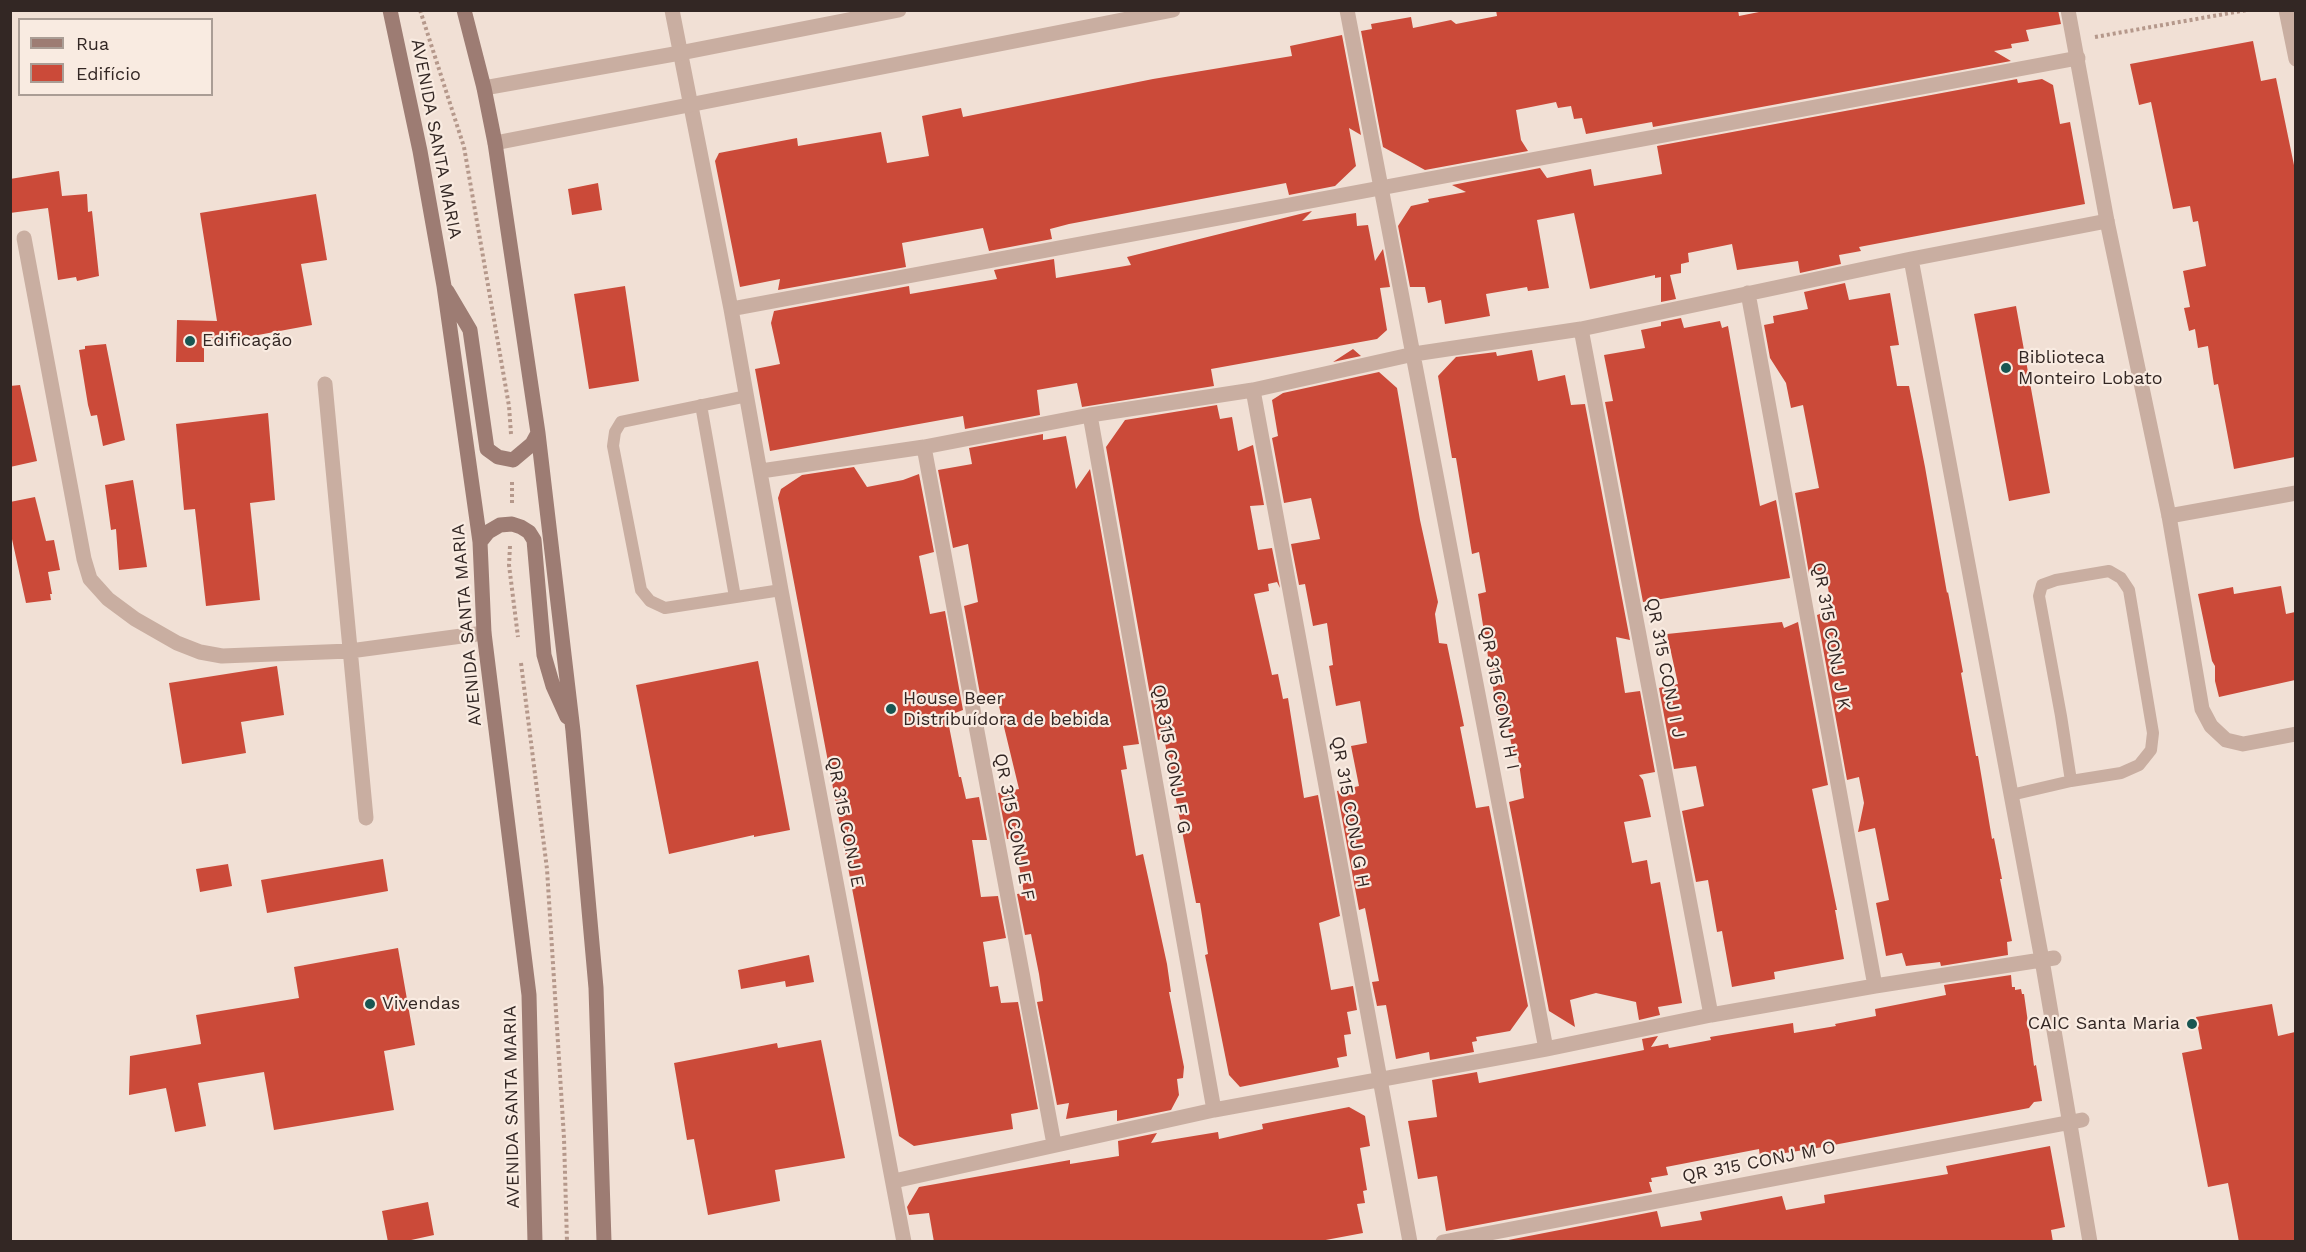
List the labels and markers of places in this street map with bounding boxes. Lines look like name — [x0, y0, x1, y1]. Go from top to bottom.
place label: Edificação — [202, 330, 292, 352]
marker: Edificação — [183, 334, 197, 348]
place label: Biblioteca Monteiro Lobato — [2018, 347, 2163, 389]
marker: Biblioteca Monteiro Lobato — [1999, 361, 2013, 375]
place label: House Beer Distribuídora de bebida — [903, 688, 1110, 730]
marker: House Beer Distribuídora de bebida — [884, 702, 898, 716]
place label: Vivendas — [382, 993, 460, 1015]
marker: Vivendas — [363, 997, 377, 1011]
place label: CAIC Santa Maria — [2028, 1013, 2180, 1035]
marker: CAIC Santa Maria — [2185, 1017, 2199, 1031]

